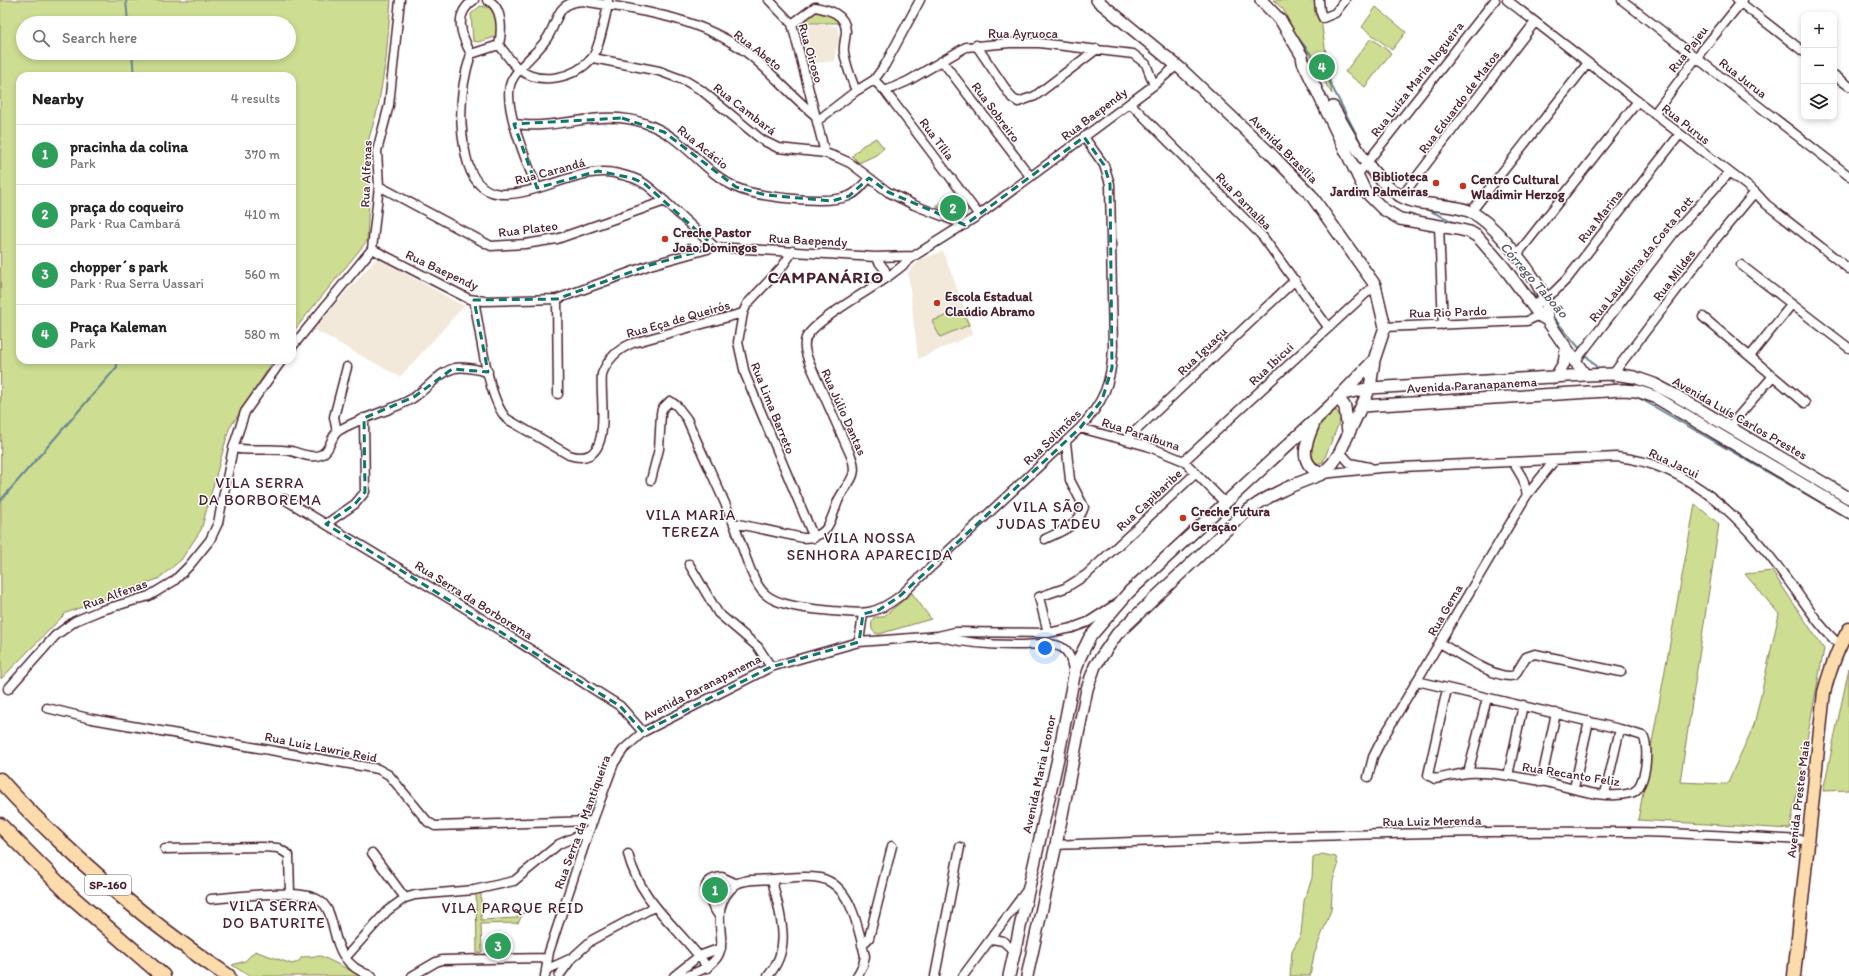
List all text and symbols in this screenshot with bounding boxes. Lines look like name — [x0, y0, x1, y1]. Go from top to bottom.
map controls — [1801, 12, 1837, 120]
button: + — [1801, 12, 1837, 48]
search box — [16, 16, 296, 60]
street label: Rua Luíza Maria Nogueira — [1367, 18, 1467, 140]
street label: Rua Oiroso — [795, 21, 827, 85]
street label: Rua Pajeu — [1665, 23, 1711, 75]
street label: Rua Abeto — [731, 26, 785, 74]
street label: Rua Ayruoca — [988, 26, 1059, 41]
icon: search — [30, 27, 52, 49]
text: Search here — [62, 29, 137, 47]
street label: Rua Eduardo de Matos — [1415, 48, 1503, 156]
button: − — [1801, 48, 1837, 84]
pin: 4 — [1309, 52, 1335, 82]
street label: Rua Jurua — [1716, 55, 1770, 102]
street label: Rua Sobreiro — [969, 79, 1024, 145]
street label: Rua Cambará — [710, 80, 780, 138]
street label: Rua Baependy — [1058, 84, 1130, 144]
button: layers — [1801, 84, 1837, 120]
text: Nearby — [32, 88, 84, 108]
text: 4 results — [231, 91, 280, 106]
street label: Rua Purus — [1659, 100, 1713, 148]
street label: Avenida Brasília — [1247, 112, 1321, 186]
street label: Rua Tília — [916, 115, 958, 163]
street label: Rua Acácio — [674, 122, 732, 172]
text: pracinha da colina — [70, 138, 188, 156]
street label: Rua Alfenas — [357, 140, 375, 208]
text: 1 — [42, 147, 48, 162]
text: 370 m — [245, 147, 280, 162]
street label: Rua Carandá — [513, 154, 587, 188]
text: Park — [70, 156, 96, 171]
street label: Rua Parnaíba — [1213, 169, 1275, 233]
place label: Biblioteca Jardim Palmeiras — [1329, 169, 1429, 199]
place label: Centro Cultural Wladimir Herzog — [1471, 172, 1565, 203]
marker: Biblioteca Jardim Palmeiras — [1431, 178, 1441, 188]
marker: Centro Cultural Wladimir Herzog — [1458, 181, 1468, 191]
street label: Rua Marina — [1575, 186, 1626, 246]
pin: 2 — [940, 193, 966, 223]
street label: Rua Laudelina da Costa Pott — [1586, 193, 1696, 325]
text: praça do coqueiro — [70, 198, 184, 216]
text: 2 — [42, 207, 48, 222]
text: 410 m — [244, 207, 280, 222]
text: Park · Rua Cambará — [70, 216, 180, 231]
street label: Rua Plateo — [497, 218, 559, 240]
place label: Creche Pastor João Domingos — [672, 225, 757, 256]
street label: Rua Baependy — [768, 230, 848, 250]
marker: Creche Pastor João Domingos — [660, 234, 670, 244]
water label: Córrego Taboão — [1496, 239, 1572, 322]
street label: Rua Mildes — [1650, 246, 1698, 304]
street label: Rua Baependy — [403, 247, 481, 293]
text: chopper´s park — [70, 258, 168, 276]
text: 3 — [41, 267, 49, 282]
text: 560 m — [244, 267, 280, 282]
district label: CAMPANÁRIO — [768, 267, 884, 287]
text: Park · Rua Serra Uassari — [70, 276, 204, 291]
place label: Escola Estadual Claúdio Abramo — [945, 289, 1035, 319]
street label: Rua Eça de Queirós — [624, 297, 732, 341]
marker: Escola Estadual Claúdio Abramo — [932, 298, 942, 308]
street label: Rua Rio Pardo — [1409, 303, 1488, 321]
text: Praça Kaleman — [70, 318, 167, 336]
street label: Rua Iguaçu — [1174, 324, 1230, 378]
text: 4 — [41, 327, 49, 342]
text: 580 m — [244, 327, 280, 342]
text: Park — [70, 336, 96, 351]
street label: Rua Ibicui — [1246, 340, 1296, 388]
street label: Rua Lima Barreto — [748, 360, 798, 456]
street label: Rua Júlio Dantas — [818, 366, 870, 458]
street label: Avenida Luís Carlos Prestes — [1670, 373, 1810, 463]
street label: Avenida Paranapanema — [1406, 374, 1538, 396]
street label: Rua Solimões — [1020, 406, 1084, 468]
street label: Rua Paraíbuna — [1100, 414, 1182, 454]
street label: Rua Jacui — [1646, 445, 1702, 481]
street label: Rua Capibaribe — [1113, 466, 1185, 534]
district label: VILA SERRA DA BORBOREMA — [198, 474, 322, 509]
district label: VILA SÃO JUDAS TADEU — [997, 498, 1101, 533]
place label: Creche Futura Geração — [1191, 504, 1270, 535]
district label: VILA MARIA TEREZA — [646, 506, 736, 541]
marker: Creche Futura Geração — [1178, 513, 1188, 523]
district label: VILA NOSSA SENHORA APARECIDA — [787, 529, 953, 564]
street label: Rua Serra da Borborema — [412, 557, 536, 643]
street label: Rua Alfenas — [81, 575, 149, 613]
street label: Rua Gema — [1424, 581, 1466, 639]
your location — [1035, 638, 1055, 658]
street label: Avenida Paranapanema — [640, 651, 764, 723]
street label: Avenida Maria Leonor — [1019, 713, 1059, 835]
street label: Rua Luiz Lawrie Reid — [263, 729, 379, 765]
street label: Avenida Prestes Maia — [1783, 739, 1813, 859]
street label: Rua Serra da Mantiqueira — [551, 752, 613, 891]
street label: Rua Recanto Feliz — [1521, 759, 1621, 789]
street label: Rua Luiz Merenda — [1382, 813, 1482, 829]
road number: SP-160 — [85, 875, 131, 895]
pin: 1 — [702, 875, 728, 905]
district label: VILA SERRA DO BATURITE — [222, 897, 326, 932]
district label: VILA PARQUE REID — [441, 899, 585, 917]
pin: 3 — [485, 931, 511, 961]

